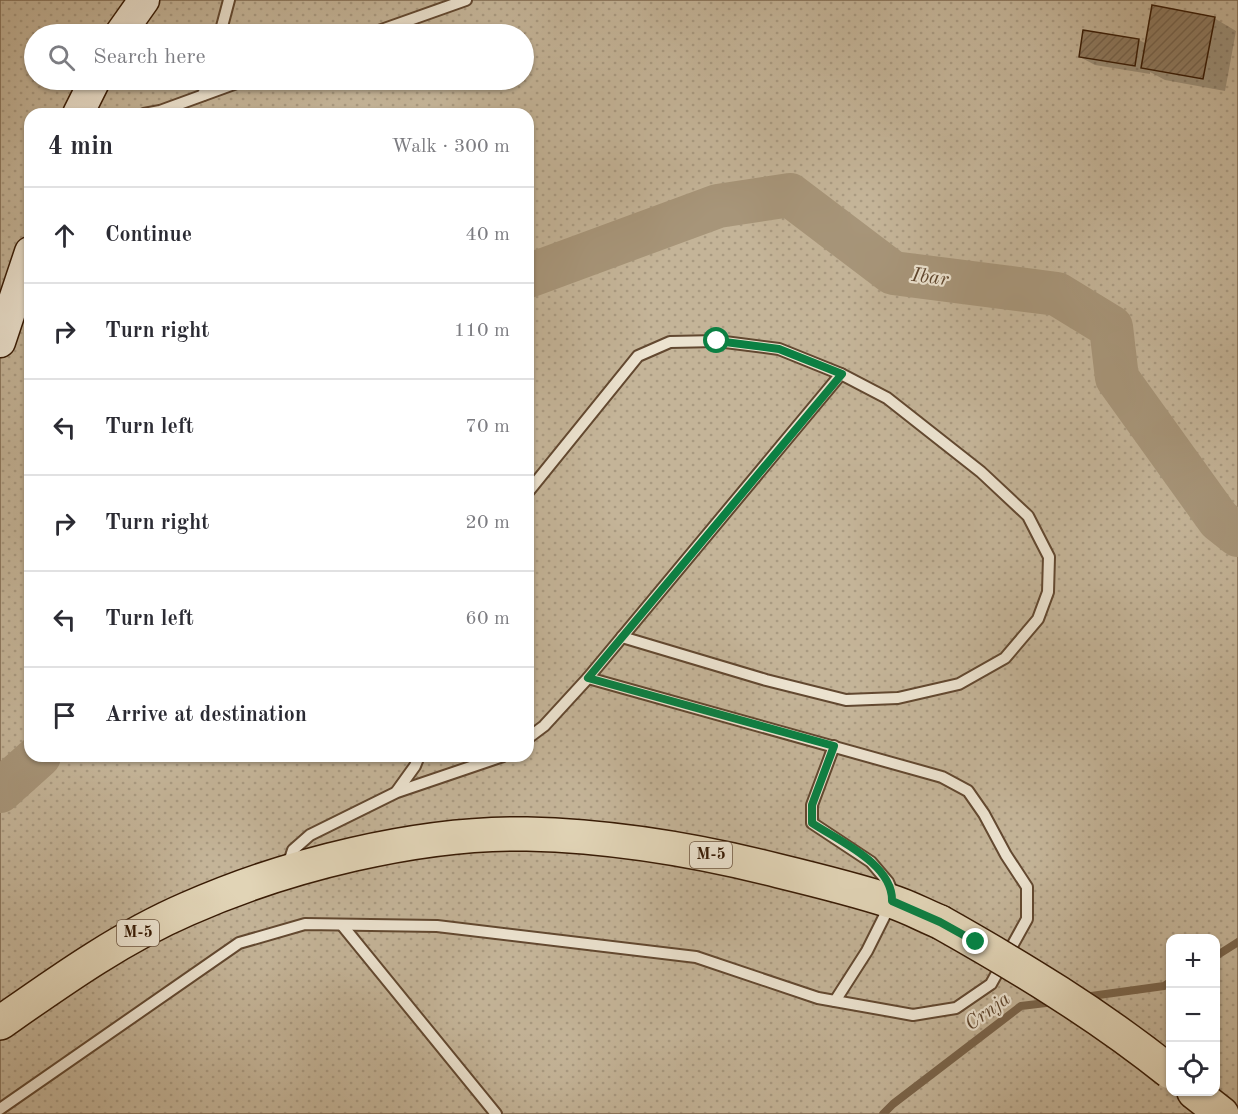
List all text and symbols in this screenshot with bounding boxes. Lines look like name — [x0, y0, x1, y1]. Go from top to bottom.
search box — [24, 24, 534, 90]
icon: search — [45, 41, 78, 74]
text: Search here — [93, 46, 206, 68]
text: 4 min — [48, 134, 113, 160]
text: Walk · 300 m — [391, 137, 510, 157]
icon: ahead — [48, 219, 81, 252]
text: Continue — [105, 224, 192, 246]
text: 40 m — [465, 225, 510, 245]
water label: Ibar — [909, 266, 950, 290]
icon: right — [48, 315, 81, 348]
text: Turn right — [105, 320, 209, 342]
text: 110 m — [454, 321, 510, 341]
route start — [703, 327, 729, 353]
icon: left — [48, 411, 81, 444]
text: Turn left — [105, 416, 194, 438]
text: 70 m — [465, 417, 510, 437]
icon: right — [48, 507, 81, 540]
text: Turn right — [105, 512, 209, 534]
text: 20 m — [465, 513, 510, 533]
icon: left — [48, 603, 81, 636]
text: Turn left — [105, 608, 194, 630]
text: 60 m — [465, 609, 510, 629]
icon: arrive — [48, 699, 81, 732]
text: Arrive at destination — [105, 704, 307, 726]
road number: M-5 — [690, 842, 732, 868]
road number: M-5 — [117, 920, 159, 946]
route end — [962, 928, 988, 954]
map controls — [1166, 934, 1220, 1096]
button: + — [1166, 934, 1220, 988]
button: − — [1166, 988, 1220, 1042]
water label: Crnja — [962, 989, 1015, 1035]
button: locate — [1166, 1042, 1220, 1096]

